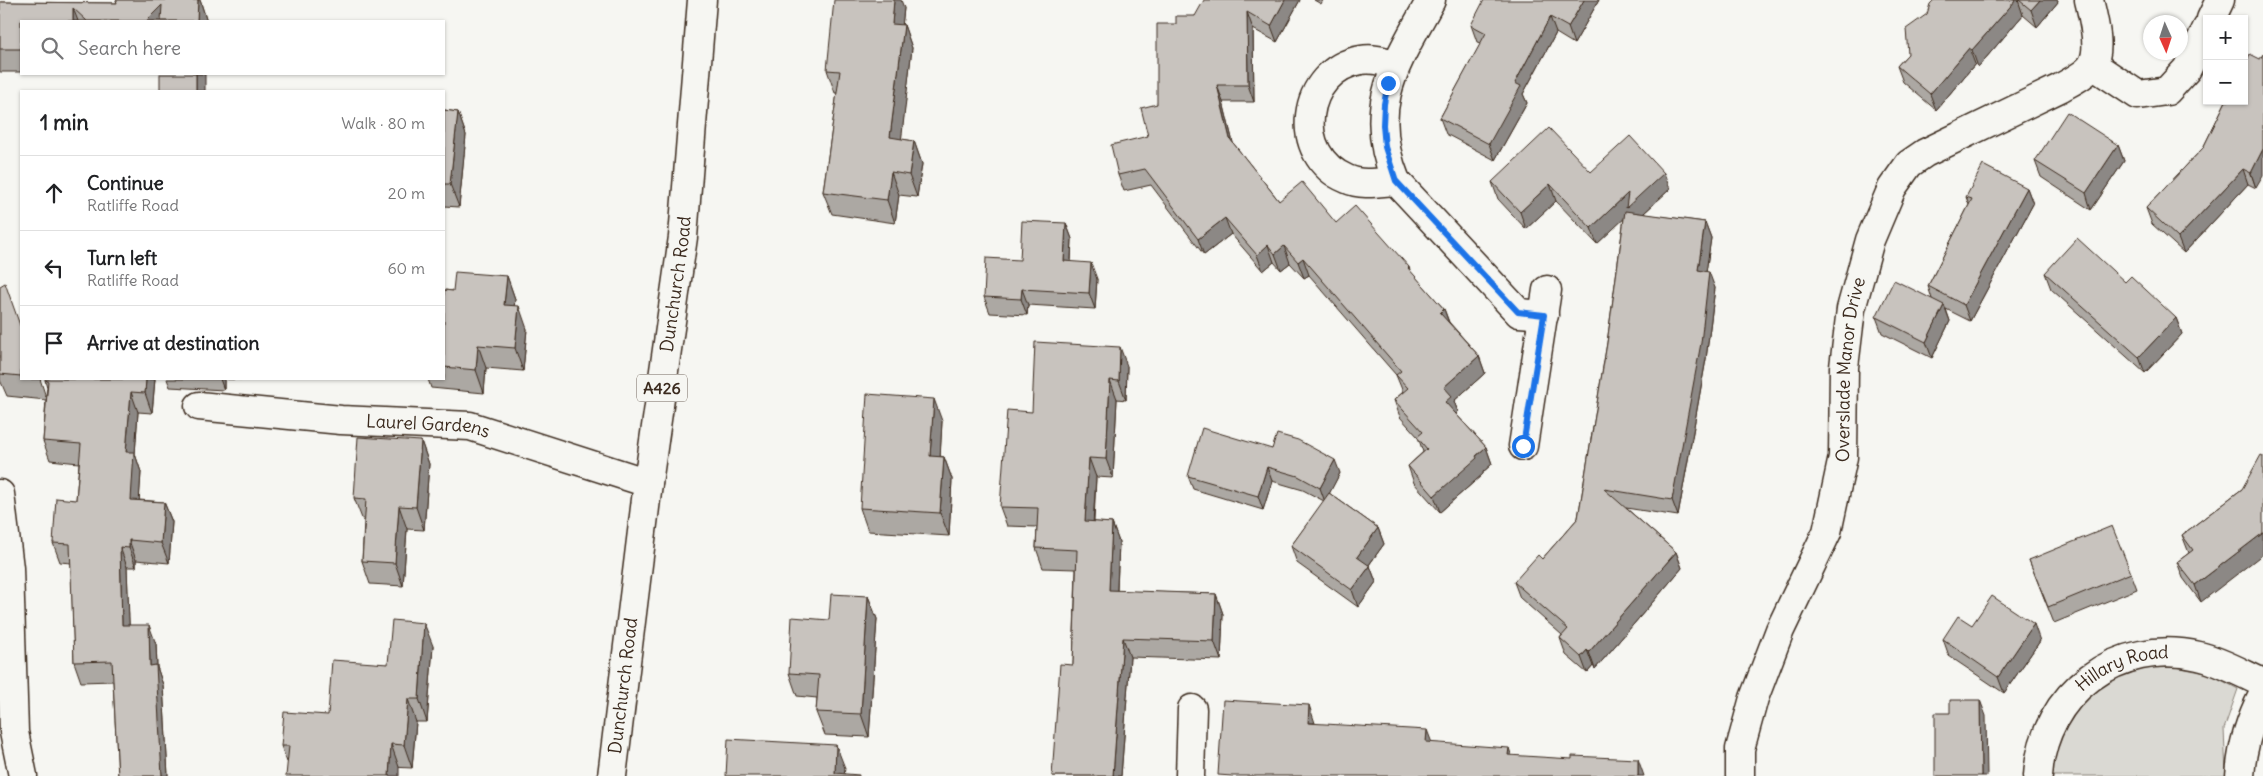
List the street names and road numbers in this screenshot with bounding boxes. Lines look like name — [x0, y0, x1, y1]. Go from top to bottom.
street label: Dunchurch Road — [655, 215, 696, 354]
street label: Overslade Manor Drive — [1831, 274, 1870, 462]
road number: A426 — [637, 374, 687, 402]
street label: Laurel Gardens — [366, 409, 493, 443]
street label: Dunchurch Road — [603, 616, 642, 755]
street label: Hillary Road — [2070, 640, 2169, 696]

